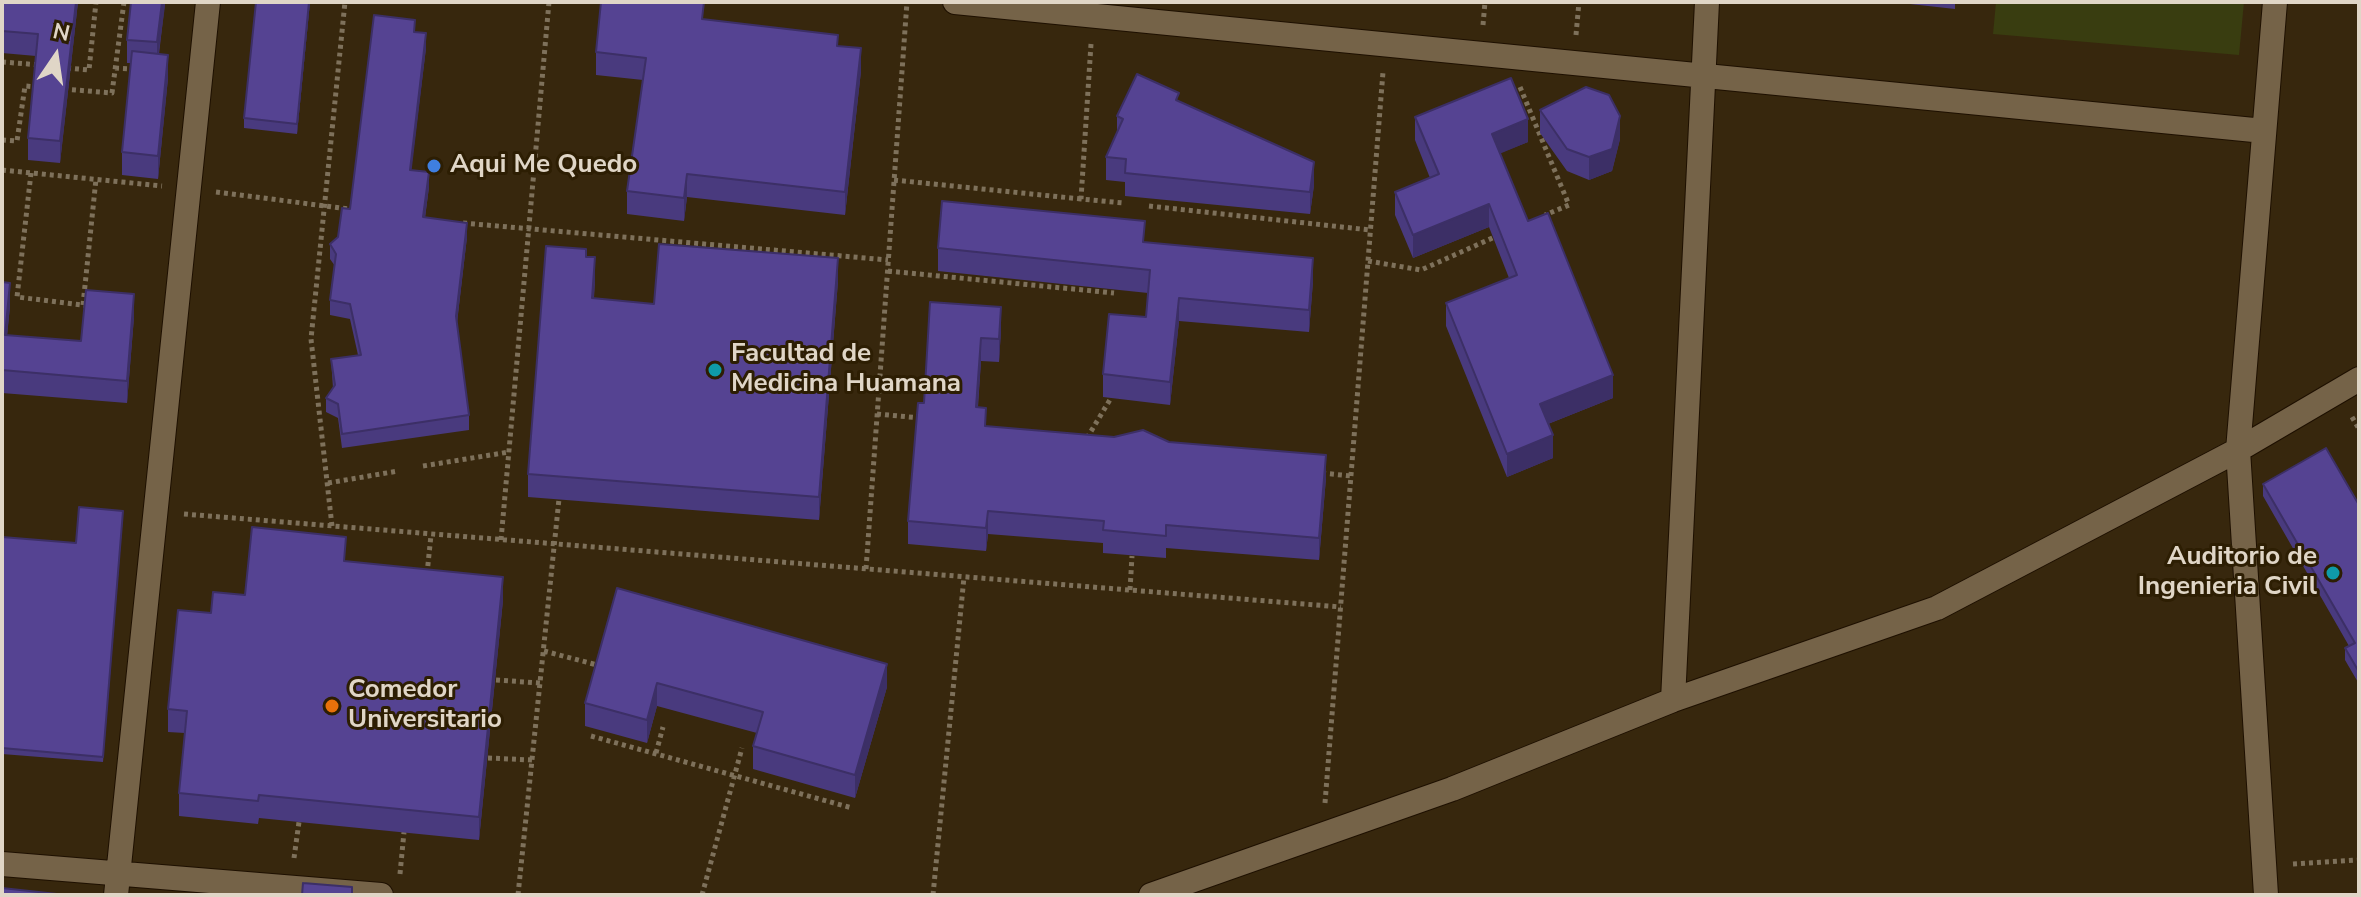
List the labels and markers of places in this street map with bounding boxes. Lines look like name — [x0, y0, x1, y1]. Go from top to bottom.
place label: Aqui Me Quedo — [450, 150, 637, 182]
marker: Aqui Me Quedo — [425, 157, 443, 175]
place label: Facultad de Medicina Huamana — [731, 339, 961, 400]
marker: Facultad de Medicina Huamana — [706, 361, 724, 379]
place label: Auditorio de Ingenieria Civil — [2138, 542, 2317, 604]
marker: Auditorio de Ingenieria Civil — [2324, 564, 2342, 582]
place label: Comedor Universitario — [348, 675, 502, 736]
marker: Comedor Universitario — [323, 697, 341, 715]

